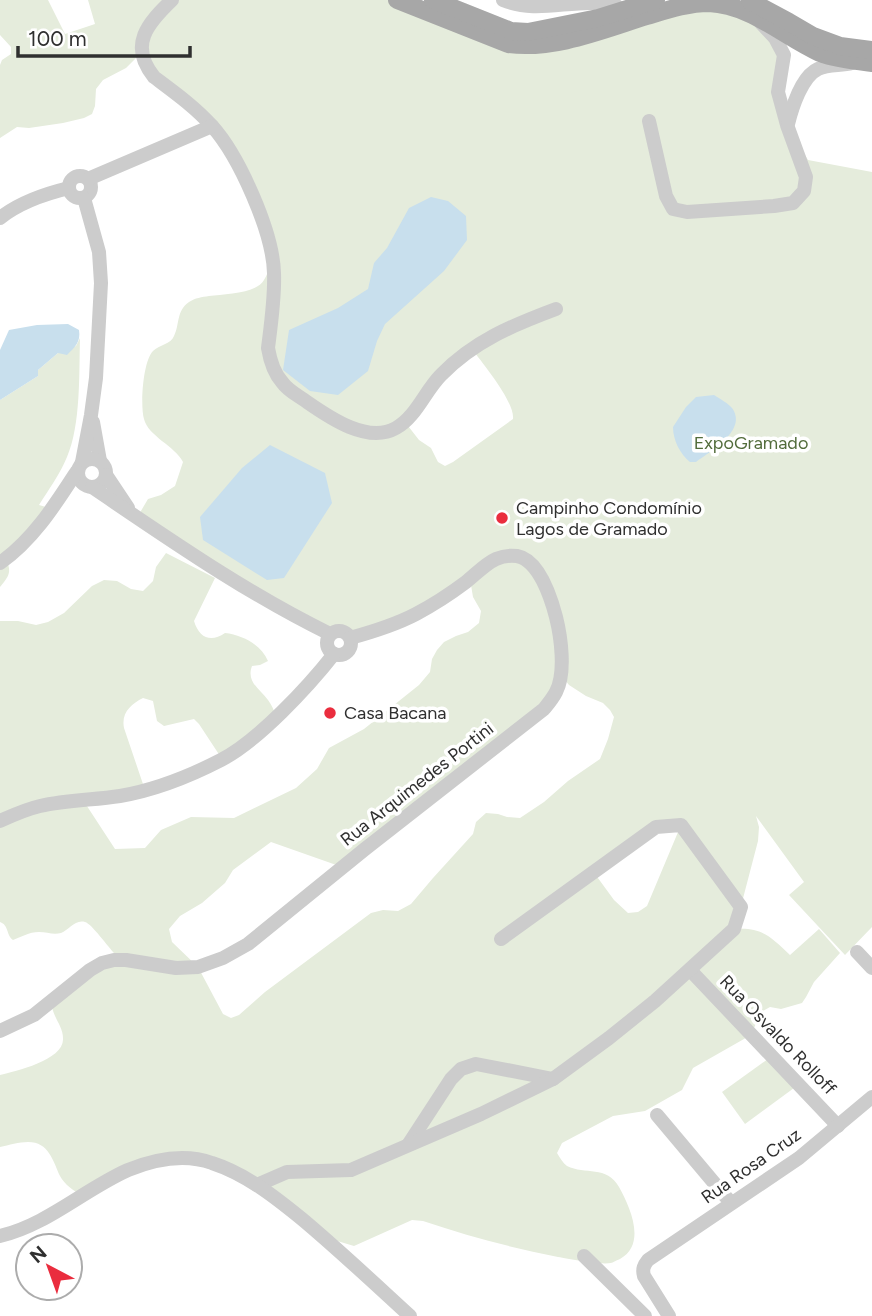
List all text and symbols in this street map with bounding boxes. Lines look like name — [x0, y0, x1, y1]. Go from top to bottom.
scale bar — [18, 14, 189, 58]
text: 100 m — [28, 26, 87, 51]
park label: ExpoGramado — [694, 432, 808, 454]
place label: Campinho Condomínio Lagos de Gramado — [516, 497, 702, 540]
marker: Campinho Condomínio Lagos de Gramado — [494, 510, 510, 526]
place label: Casa Bacana — [344, 702, 447, 724]
marker: Casa Bacana — [322, 705, 338, 721]
street label: Rua Arquimedes Portini — [336, 717, 498, 851]
street label: Rua Osvaldo Rolloff — [715, 970, 841, 1100]
street label: Rua Rosa Cruz — [697, 1123, 805, 1208]
north arrow — [14, 1232, 84, 1302]
text: N — [25, 1241, 51, 1268]

